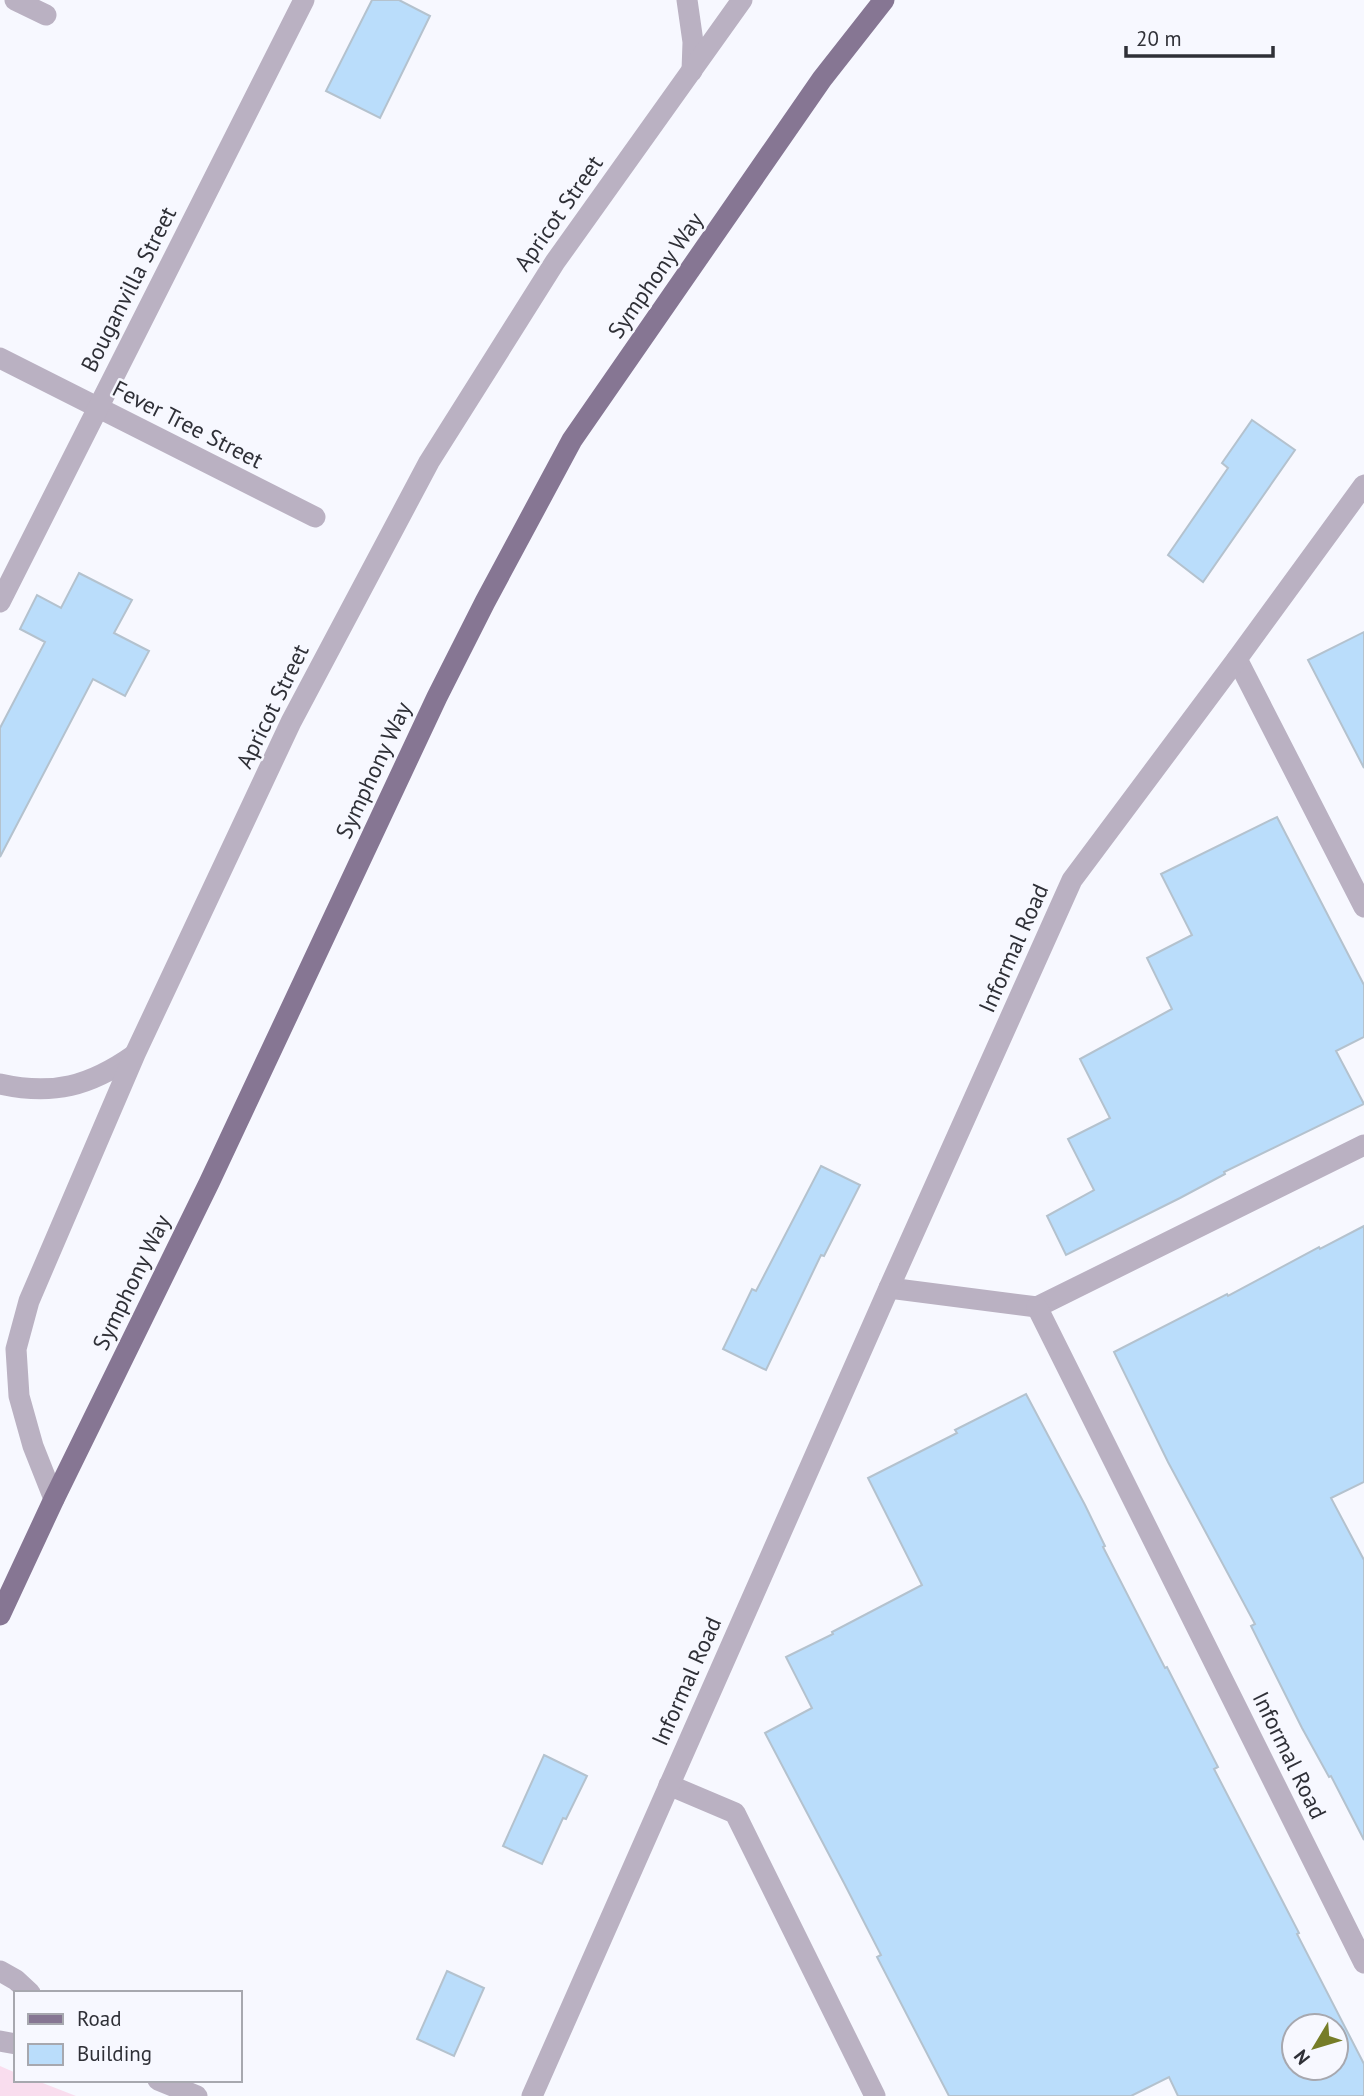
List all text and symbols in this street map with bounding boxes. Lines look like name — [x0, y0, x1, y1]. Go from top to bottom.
scale bar — [1126, 14, 1273, 58]
text: 20 m — [1136, 25, 1182, 52]
street label: Apricot Street — [507, 149, 609, 277]
street label: Bouganvilla Street — [74, 201, 182, 376]
street label: Symphony Way — [601, 206, 709, 344]
street label: Fever Tree Street — [108, 374, 268, 474]
street label: Apricot Street — [229, 639, 315, 773]
street label: Symphony Way — [329, 697, 417, 843]
street label: Informal Road — [972, 879, 1054, 1017]
street label: Symphony Way — [86, 1209, 176, 1355]
street label: Informal Road — [645, 1612, 727, 1750]
street label: Informal Road — [1247, 1687, 1333, 1823]
legend — [14, 1991, 242, 2082]
text: Road — [77, 2005, 121, 2032]
north arrow — [1280, 2012, 1350, 2082]
text: Building — [77, 2040, 152, 2067]
text: N — [1288, 2045, 1315, 2070]

